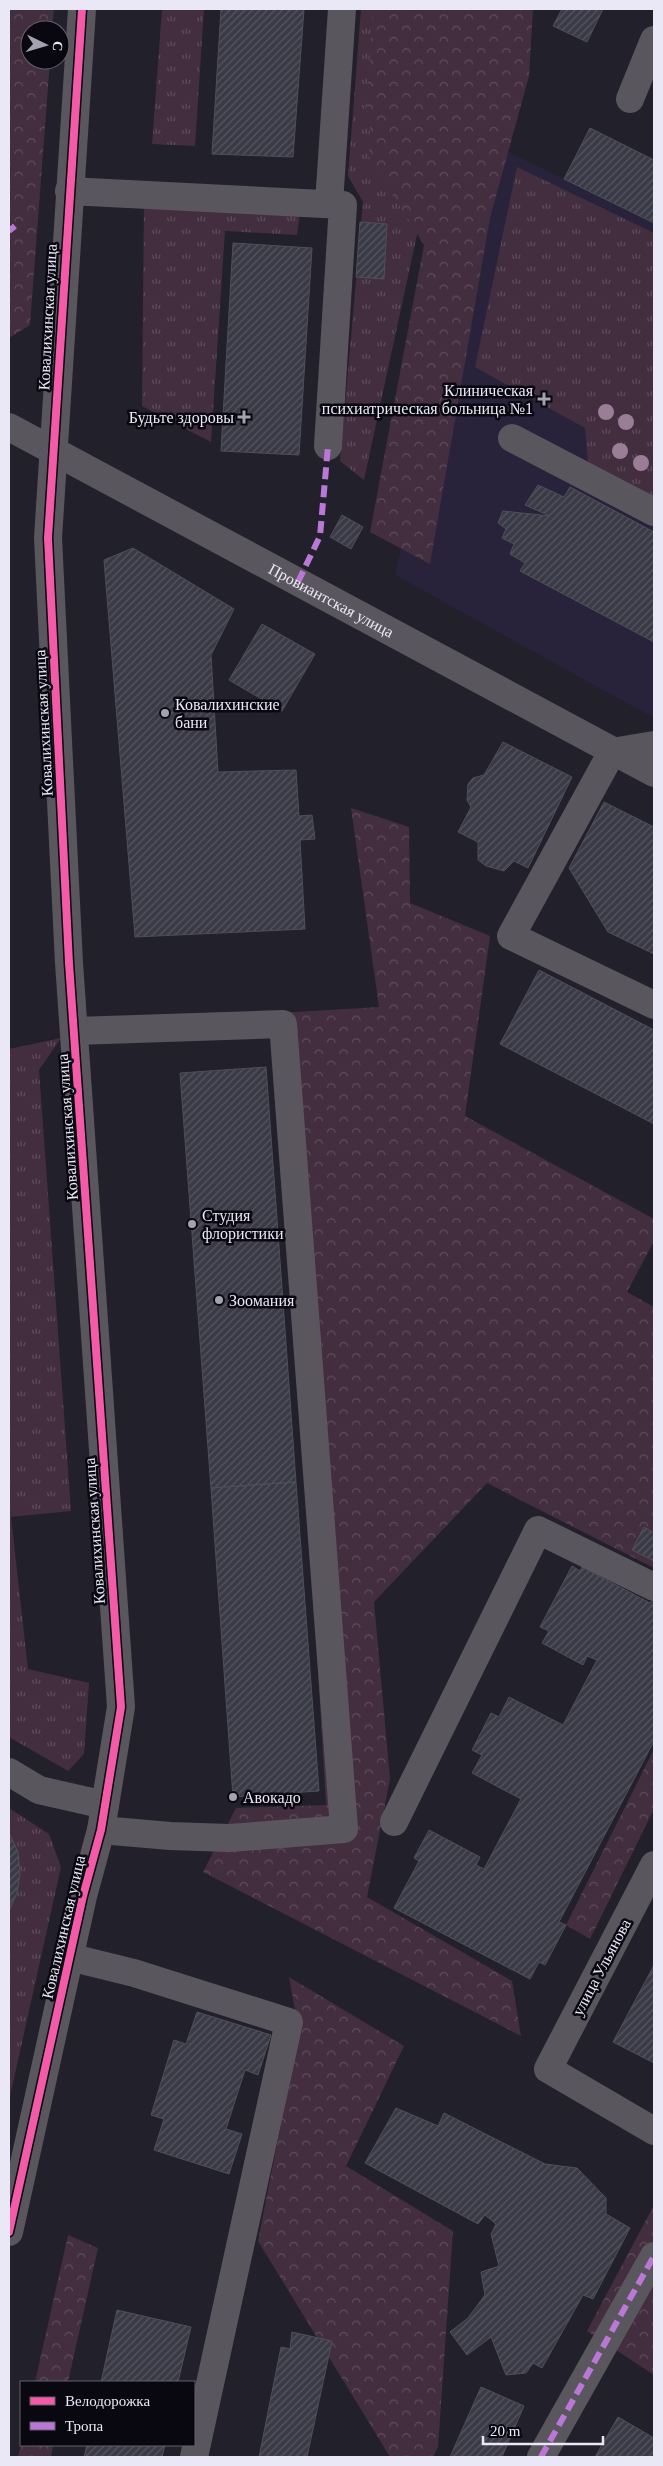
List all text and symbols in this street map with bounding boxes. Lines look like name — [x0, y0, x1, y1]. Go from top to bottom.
north arrow — [20, 20, 70, 70]
text: С — [50, 40, 65, 52]
street label: Ковалихинская улица — [35, 243, 61, 391]
place label: Клиническая психиатрическая больница №1 — [322, 382, 534, 418]
marker: Клиническая психиатрическая больница №1 — [537, 392, 551, 406]
place label: Будьте здоровы — [129, 409, 234, 427]
marker: Будьте здоровы — [238, 411, 250, 423]
street label: Провиантская улица — [266, 560, 397, 641]
street label: Ковалихинская улица — [31, 649, 57, 797]
place label: Ковалихинские бани — [175, 696, 280, 731]
marker: Ковалихинские бани — [159, 707, 171, 719]
street label: Ковалихинская улица — [54, 1053, 82, 1201]
place label: Студия флористики — [202, 1207, 284, 1243]
marker: Студия флористики — [186, 1218, 198, 1230]
place label: Зоомания — [229, 1292, 295, 1309]
marker: Зоомания — [213, 1294, 225, 1306]
street label: Ковалихинская улица — [81, 1457, 109, 1605]
place label: Авокадо — [243, 1789, 301, 1807]
marker: Авокадо — [227, 1791, 239, 1803]
street label: Ковалихинская улица — [39, 1854, 89, 2001]
street label: улица Ульянова — [569, 1916, 635, 2019]
legend — [20, 2381, 195, 2446]
text: Велодорожка — [65, 2393, 150, 2409]
scale bar — [483, 2414, 603, 2446]
text: Тропа — [65, 2418, 104, 2434]
text: 20 m — [490, 2423, 521, 2439]

